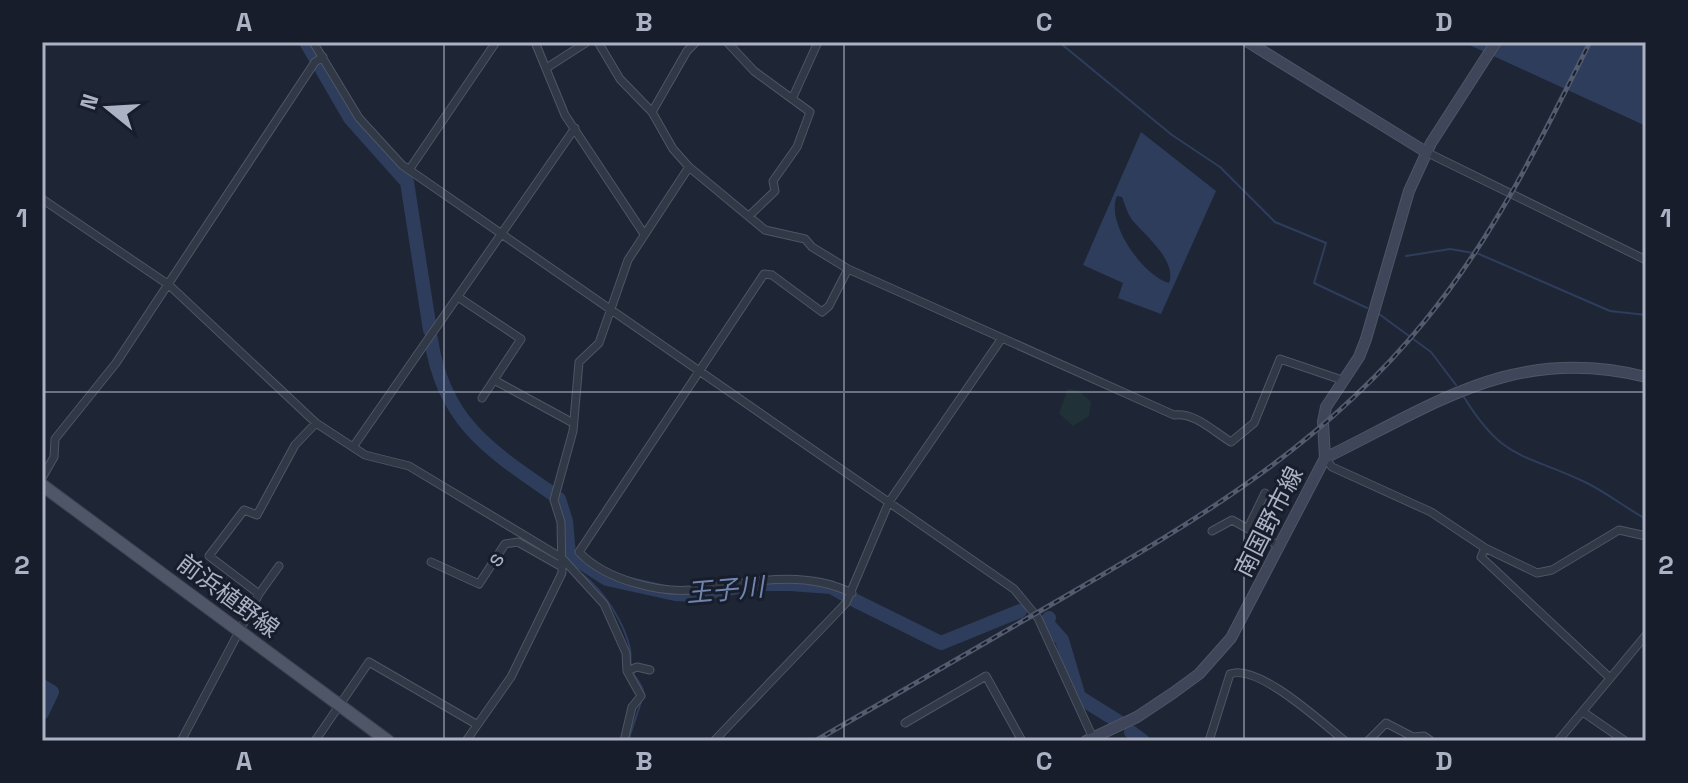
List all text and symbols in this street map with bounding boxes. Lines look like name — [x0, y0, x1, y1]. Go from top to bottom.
text: A — [236, 5, 253, 39]
text: B — [635, 5, 653, 39]
text: C — [1036, 5, 1052, 39]
text: D — [1435, 5, 1453, 39]
north arrow — [68, 68, 148, 148]
text: N — [73, 90, 105, 113]
text: 1 — [16, 201, 28, 235]
text: 1 — [1660, 201, 1672, 235]
street label: 南国野市線 — [1228, 461, 1310, 582]
street label: s — [478, 545, 511, 572]
street label: 前浜植野線 — [171, 547, 286, 644]
text: 2 — [14, 548, 30, 582]
text: 2 — [1658, 548, 1674, 582]
water label: 王子川 — [685, 569, 768, 610]
text: A — [236, 744, 253, 778]
text: B — [635, 744, 653, 778]
text: C — [1036, 744, 1052, 778]
text: D — [1435, 744, 1453, 778]

